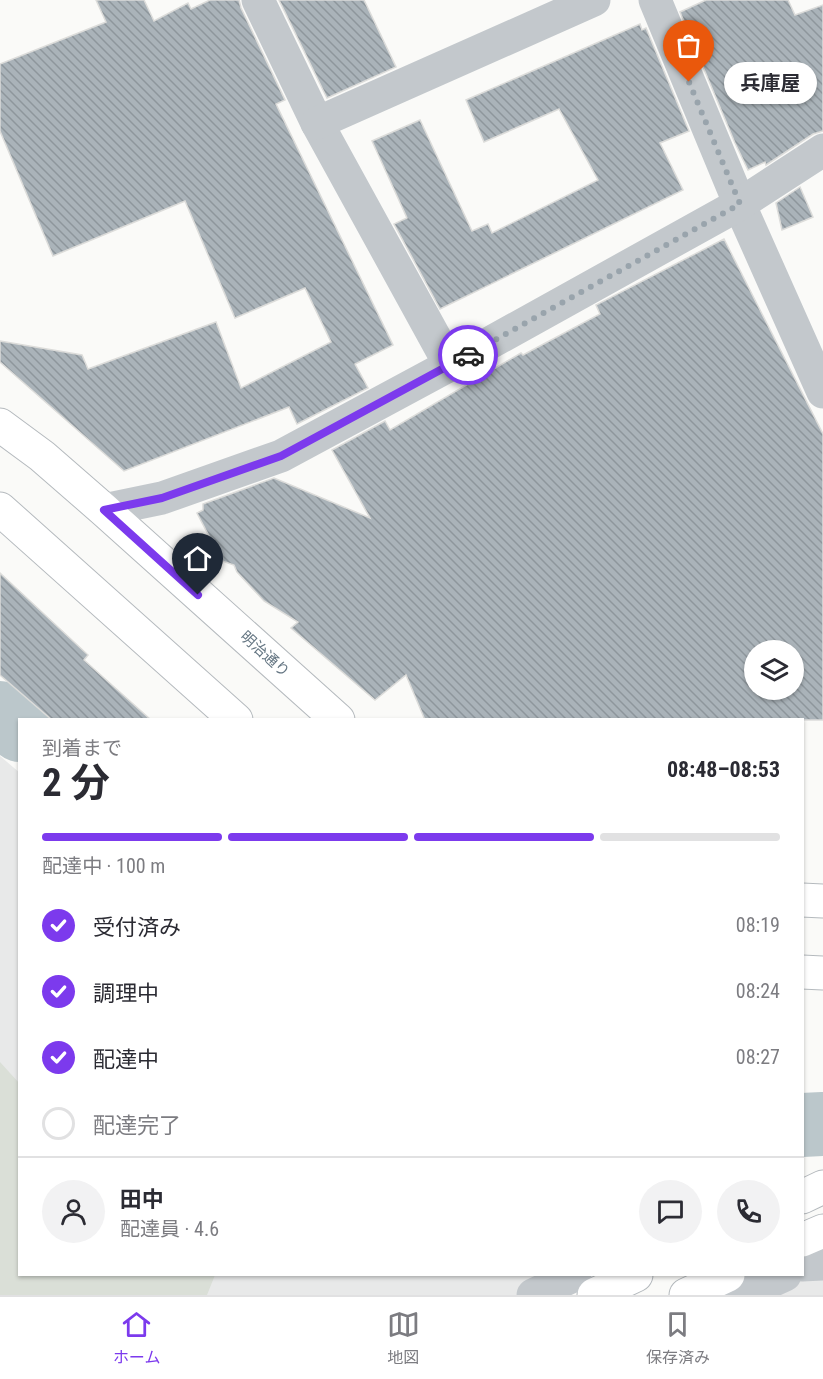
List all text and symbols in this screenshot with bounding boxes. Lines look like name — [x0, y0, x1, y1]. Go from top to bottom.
pin — [663, 20, 714, 82]
icon: bag — [672, 29, 705, 62]
callout: 兵庫屋 — [725, 61, 818, 103]
text: 兵庫屋 — [741, 71, 801, 95]
courier — [438, 325, 498, 385]
icon: car — [452, 339, 485, 372]
pin — [172, 533, 223, 595]
icon: home — [181, 542, 214, 575]
street label: 明治通り — [237, 627, 293, 681]
map controls — [744, 640, 804, 700]
button: layers — [744, 640, 804, 700]
text: 到着まで — [42, 736, 122, 760]
text: 08:48–08:53 — [667, 757, 780, 782]
text: 2 分 — [42, 760, 110, 806]
text: 配達中 · 100 m — [42, 854, 165, 878]
icon: check — [42, 909, 75, 942]
text: 08:19 — [736, 913, 780, 937]
text: 受付済み — [93, 915, 181, 940]
icon: check — [42, 975, 75, 1008]
text: 08:24 — [736, 979, 780, 1003]
text: 調理中 — [93, 981, 159, 1006]
icon: check — [42, 1041, 75, 1074]
text: 08:27 — [736, 1045, 780, 1069]
text: 配達中 — [93, 1047, 159, 1072]
text: 配達完了 — [93, 1113, 181, 1138]
button: person — [42, 1180, 105, 1243]
button: chat — [639, 1180, 702, 1243]
button: phone — [717, 1180, 780, 1243]
text: 田中 — [120, 1187, 164, 1212]
text: 配達員 · 4.6 — [120, 1217, 219, 1241]
tab: ホーム — [113, 1308, 161, 1368]
tab: 地図 — [387, 1308, 420, 1368]
tab: 保存済み — [646, 1308, 710, 1368]

